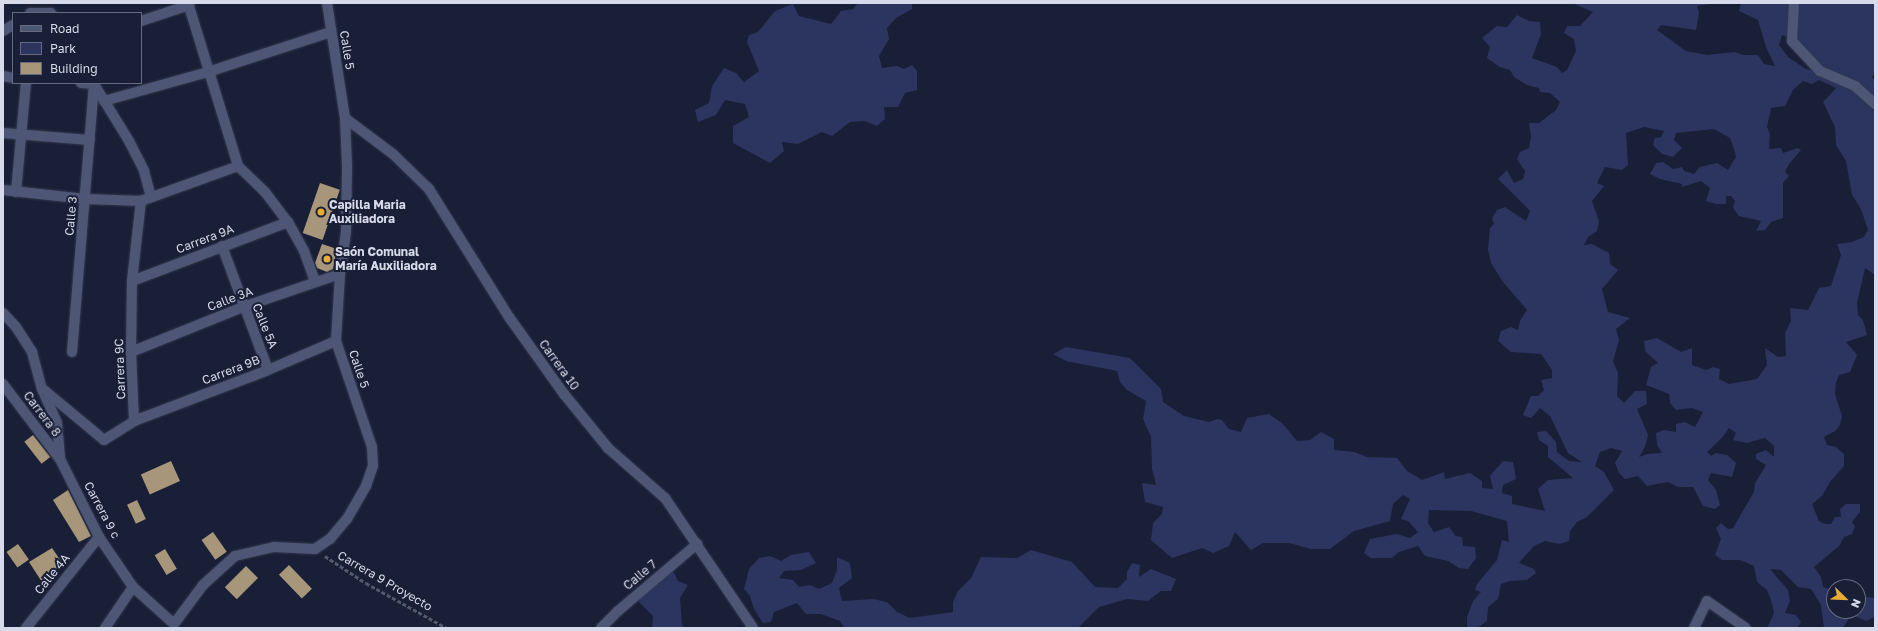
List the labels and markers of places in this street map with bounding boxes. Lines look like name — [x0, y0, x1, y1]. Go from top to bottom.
place label: Capilla Maria Auxiliadora — [329, 198, 406, 226]
marker: Capilla Maria Auxiliadora — [316, 207, 326, 217]
place label: Saón Comunal María Auxiliadora — [335, 245, 437, 273]
marker: Saón Comunal María Auxiliadora — [322, 254, 332, 264]

